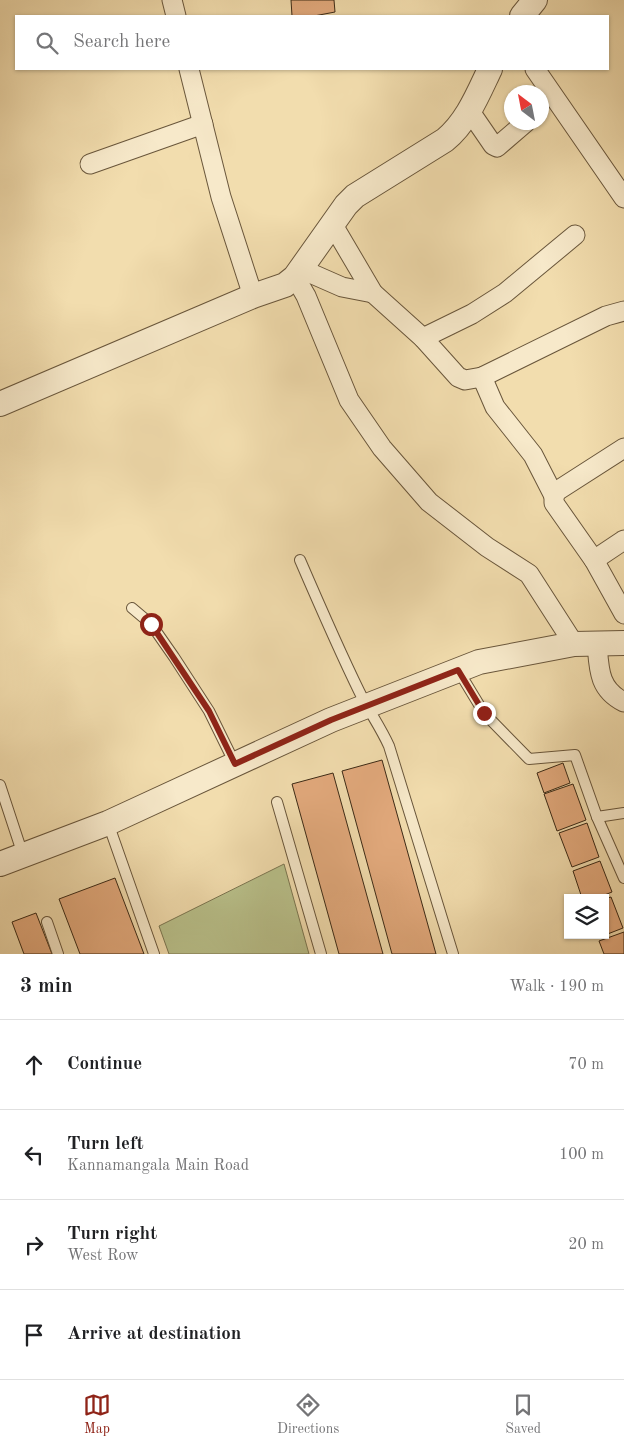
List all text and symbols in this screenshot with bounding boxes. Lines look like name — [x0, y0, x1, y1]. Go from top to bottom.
search box — [15, 15, 609, 70]
icon: search — [33, 29, 61, 57]
text: Search here — [73, 33, 170, 52]
north arrow — [504, 85, 549, 130]
route start — [140, 613, 163, 636]
route end — [473, 702, 496, 725]
map controls — [564, 894, 609, 939]
button: layers — [564, 894, 609, 939]
text: 3 min — [20, 976, 73, 997]
text: Walk · 190 m — [509, 979, 604, 995]
icon: ahead — [20, 1051, 48, 1079]
text: Continue — [67, 1055, 142, 1074]
text: 70 m — [568, 1057, 604, 1073]
text: Turn left — [67, 1135, 144, 1154]
icon: left — [20, 1141, 48, 1169]
text: 100 m — [559, 1147, 604, 1163]
text: Kannamangala Main Road — [67, 1158, 249, 1174]
text: Turn right — [67, 1225, 157, 1244]
icon: right — [20, 1231, 48, 1259]
text: 20 m — [568, 1237, 604, 1253]
text: West Row — [67, 1248, 139, 1264]
icon: arrive — [20, 1321, 48, 1349]
text: Arrive at destination — [67, 1325, 241, 1344]
tab: Map — [83, 1391, 111, 1438]
tab: Directions — [277, 1391, 339, 1438]
tab: Saved — [505, 1391, 541, 1438]

